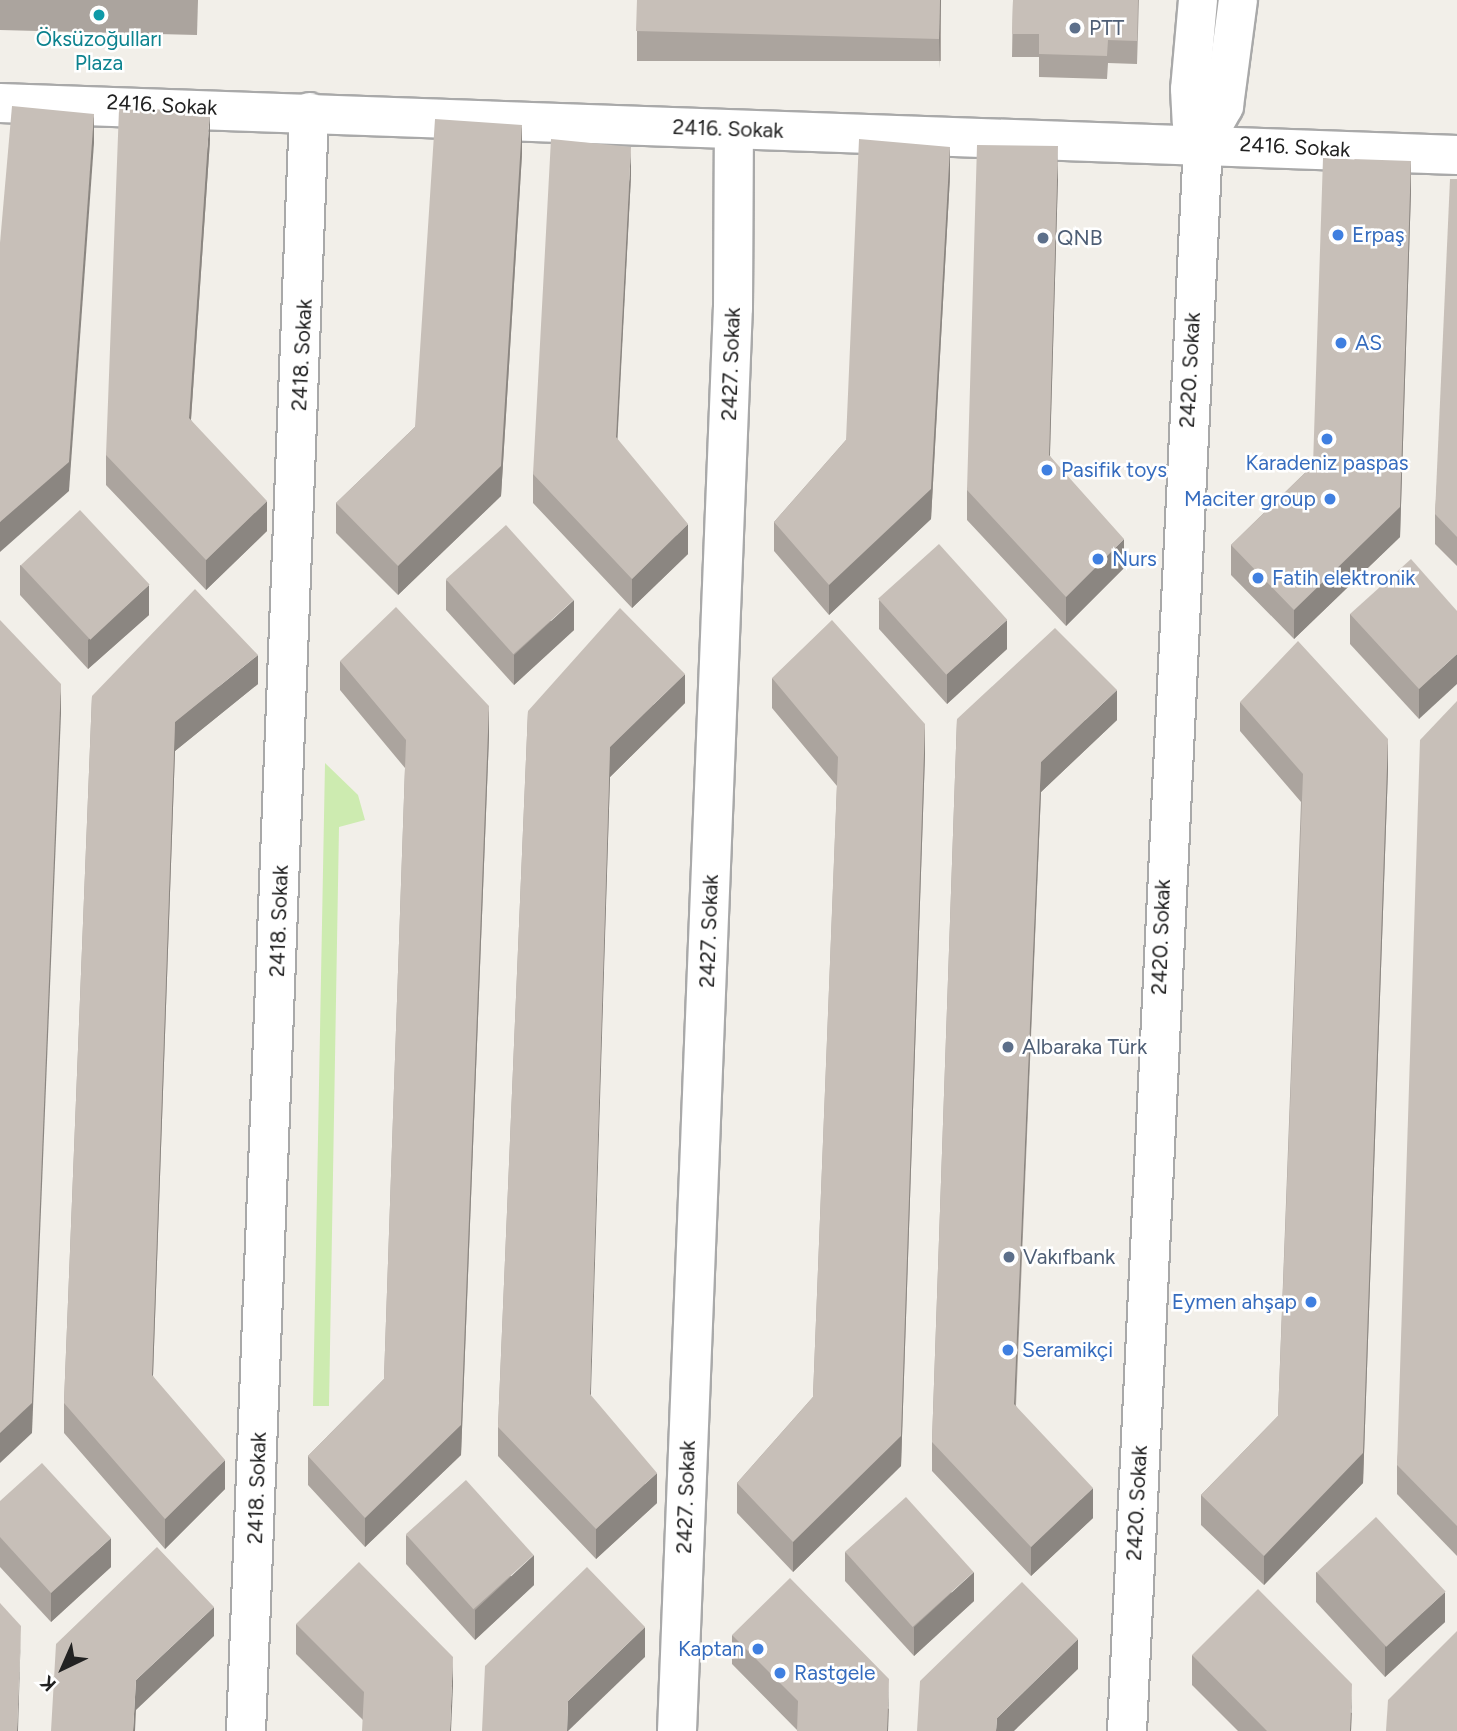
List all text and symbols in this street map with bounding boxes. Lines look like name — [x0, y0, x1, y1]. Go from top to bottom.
marker: Öksüzoğulları Plaza — [91, 7, 107, 23]
place label: PTT — [1089, 15, 1124, 41]
marker: PTT — [1067, 20, 1083, 36]
place label: Öksüzoğulları Plaza — [36, 26, 162, 76]
street label: 2416. Sokak — [106, 90, 218, 120]
street label: 2416. Sokak — [672, 114, 784, 144]
street label: 2416. Sokak — [1239, 132, 1351, 162]
place label: Erpaş — [1352, 222, 1405, 248]
place label: QNB — [1057, 225, 1102, 251]
marker: Erpaş — [1330, 227, 1346, 243]
marker: QNB — [1035, 230, 1051, 246]
street label: 2418. Sokak — [286, 299, 318, 411]
street label: 2427. Sokak — [716, 307, 746, 421]
street label: 2420. Sokak — [1174, 312, 1206, 428]
place label: AS — [1355, 330, 1382, 356]
marker: AS — [1333, 335, 1349, 351]
marker: Karadeniz paspas — [1319, 431, 1335, 447]
place label: Karadeniz paspas — [1246, 450, 1408, 476]
place label: Pasifik toys — [1061, 457, 1167, 483]
marker: Pasifik toys — [1039, 462, 1055, 478]
place label: Maciter group — [1184, 486, 1316, 512]
marker: Maciter group — [1322, 491, 1338, 507]
place label: Nurs — [1112, 546, 1157, 572]
marker: Nurs — [1090, 551, 1106, 567]
place label: Fatih elektronik — [1272, 565, 1415, 591]
marker: Fatih elektronik — [1250, 570, 1266, 586]
street label: 2418. Sokak — [264, 865, 294, 977]
street label: 2427. Sokak — [694, 874, 724, 988]
street label: 2420. Sokak — [1146, 879, 1176, 995]
place label: Albaraka Türk — [1022, 1034, 1147, 1060]
marker: Albaraka Türk — [1000, 1039, 1016, 1055]
place label: Vakıfbank — [1023, 1244, 1115, 1270]
marker: Vakıfbank — [1001, 1249, 1017, 1265]
place label: Eymen ahşap — [1172, 1289, 1297, 1315]
marker: Eymen ahşap — [1303, 1294, 1319, 1310]
place label: Seramikçi — [1022, 1337, 1113, 1363]
marker: Seramikçi — [1000, 1342, 1016, 1358]
street label: 2418. Sokak — [242, 1432, 272, 1544]
street label: 2427. Sokak — [671, 1440, 701, 1554]
street label: 2420. Sokak — [1121, 1445, 1153, 1561]
north arrow — [28, 1633, 98, 1703]
place label: Kaptan — [678, 1636, 744, 1662]
marker: Kaptan — [750, 1641, 766, 1657]
place label: Rastgele — [794, 1660, 875, 1686]
marker: Rastgele — [772, 1665, 788, 1681]
text: K — [36, 1671, 61, 1696]

